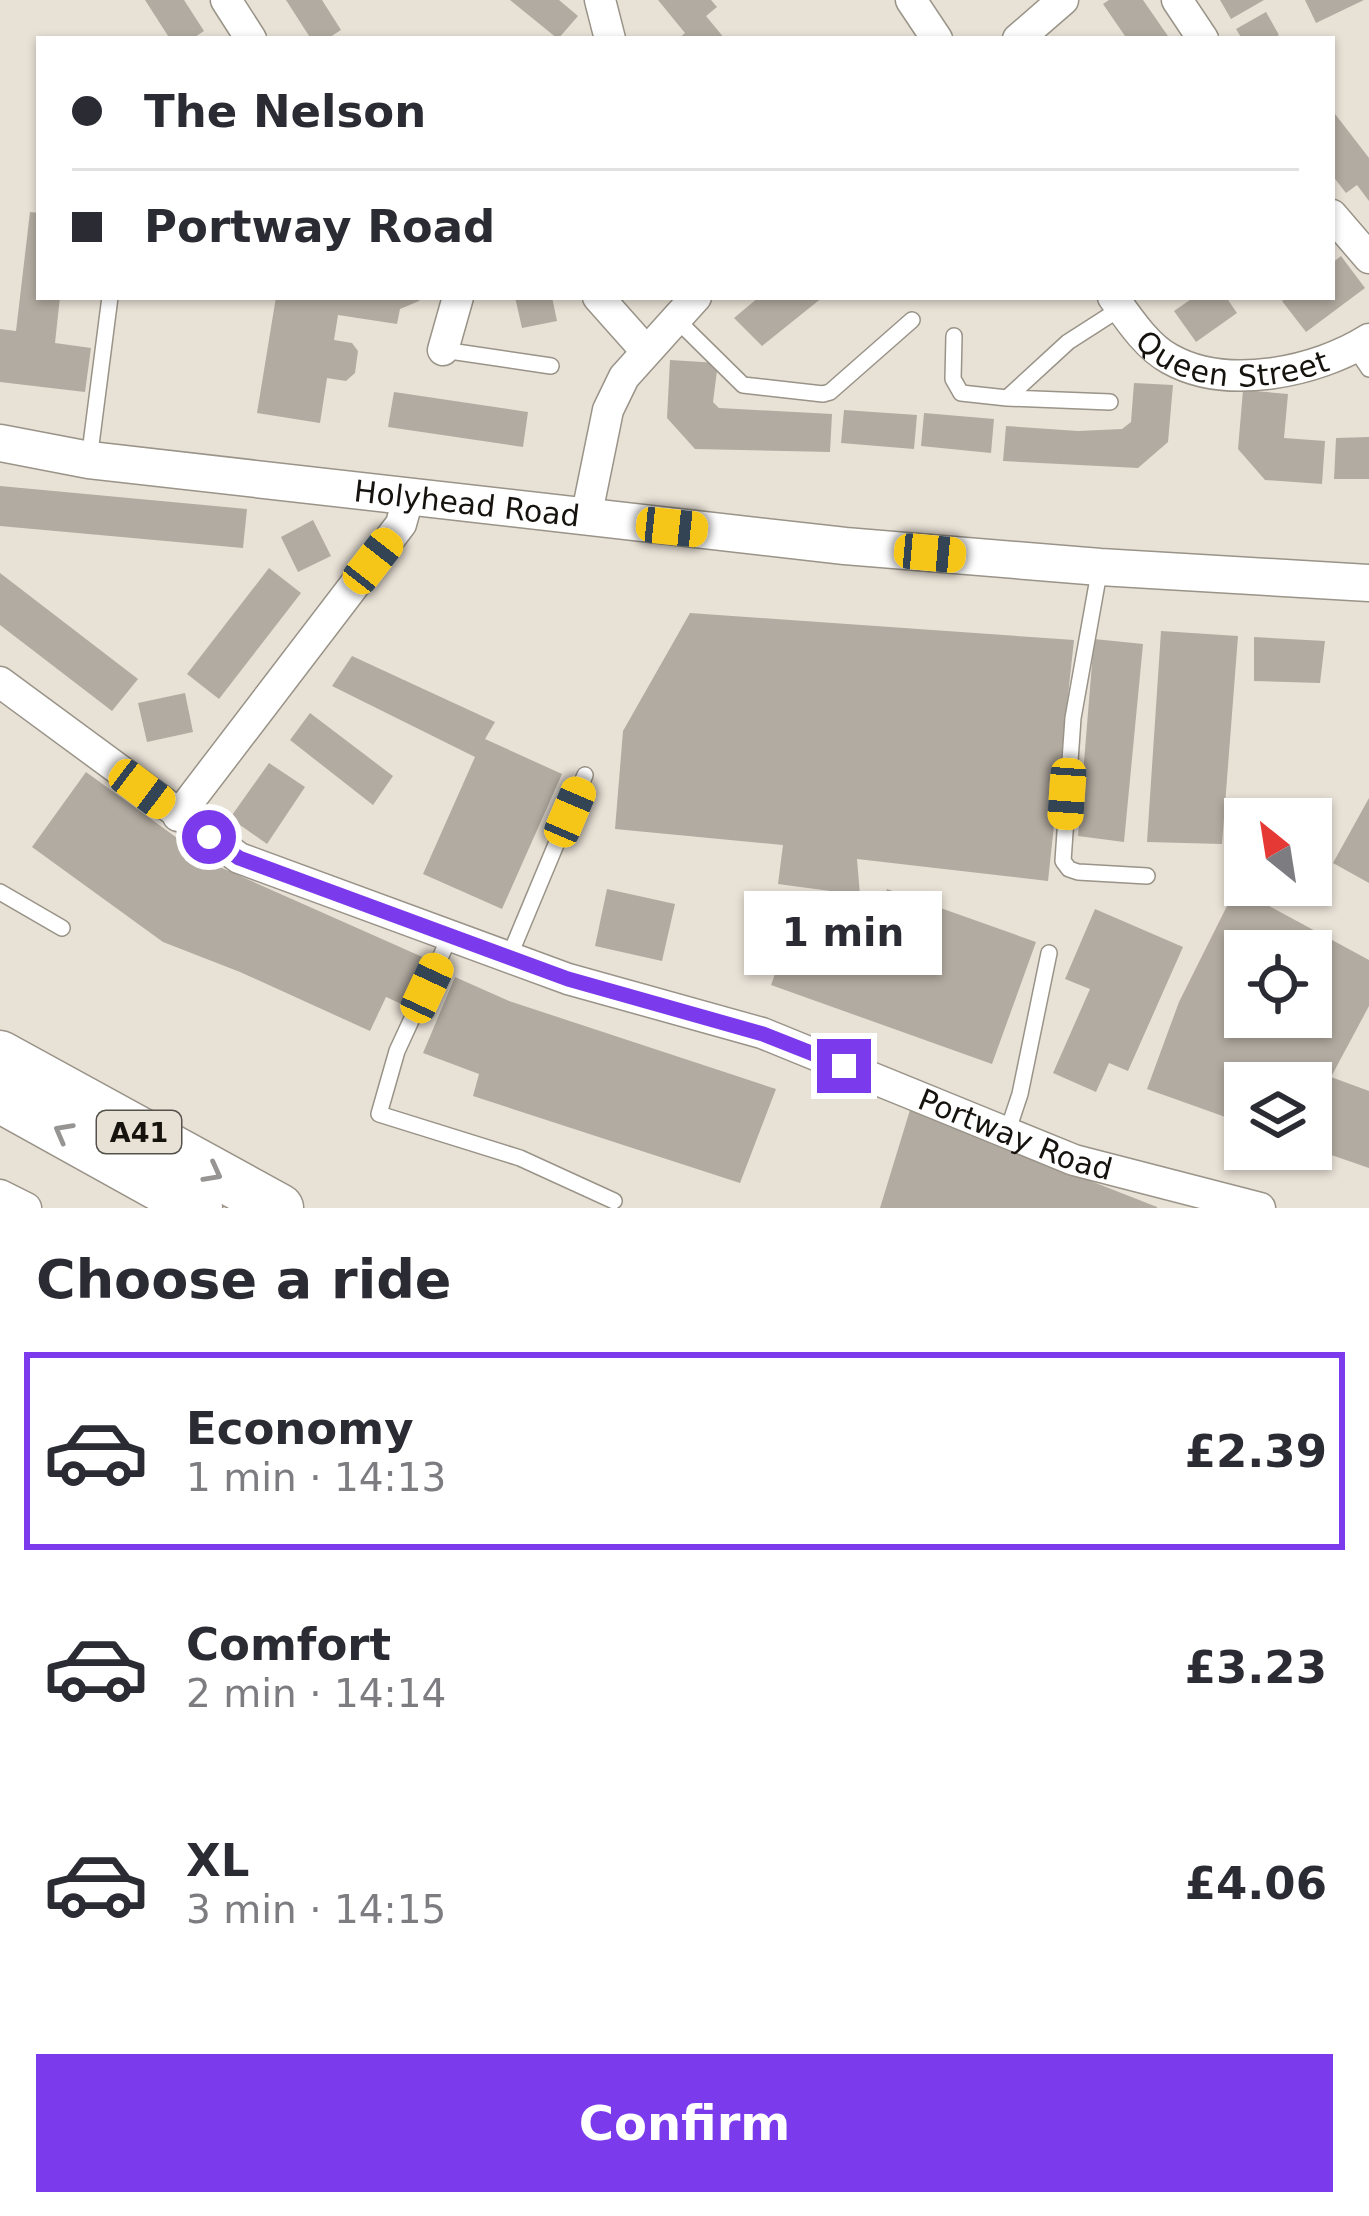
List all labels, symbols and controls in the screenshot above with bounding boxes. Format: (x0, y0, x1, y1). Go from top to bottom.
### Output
text: The Nelson (144, 85, 426, 138)
text: Portway Road (144, 200, 495, 253)
street label: Queen Street (1129, 323, 1333, 393)
street label: Holyhead Road (352, 473, 582, 533)
car (634, 505, 710, 549)
car (337, 522, 409, 600)
car (893, 532, 967, 574)
car (102, 753, 182, 825)
car (1047, 757, 1087, 831)
car (539, 772, 601, 852)
north arrow (1224, 798, 1332, 906)
map controls (1224, 798, 1332, 1170)
route start (182, 810, 236, 864)
callout: 1 min (745, 892, 943, 976)
text: 1 min (782, 910, 904, 955)
button: locate (1224, 930, 1332, 1038)
car (395, 948, 459, 1028)
route end (817, 1039, 871, 1093)
button: layers (1224, 1062, 1332, 1170)
street label: Portway Road (914, 1081, 1116, 1187)
road number: A41 (97, 1111, 181, 1153)
one-way arrow (54, 1123, 75, 1146)
one-way arrow (200, 1158, 222, 1181)
text: Choose a ride (36, 1248, 452, 1311)
icon: car (42, 1397, 150, 1505)
text: Economy (186, 1402, 414, 1455)
text: £2.39 (1185, 1425, 1327, 1478)
text: 1 min · 14:13 (186, 1455, 446, 1500)
icon: car (42, 1613, 150, 1721)
text: Comfort (186, 1618, 391, 1671)
text: £3.23 (1185, 1641, 1327, 1694)
text: 2 min · 14:14 (186, 1671, 446, 1716)
icon: car (42, 1829, 150, 1937)
text: XL (186, 1834, 249, 1887)
text: £4.06 (1185, 1857, 1327, 1910)
text: 3 min · 14:15 (186, 1887, 446, 1932)
button: Confirm (36, 2054, 1333, 2192)

